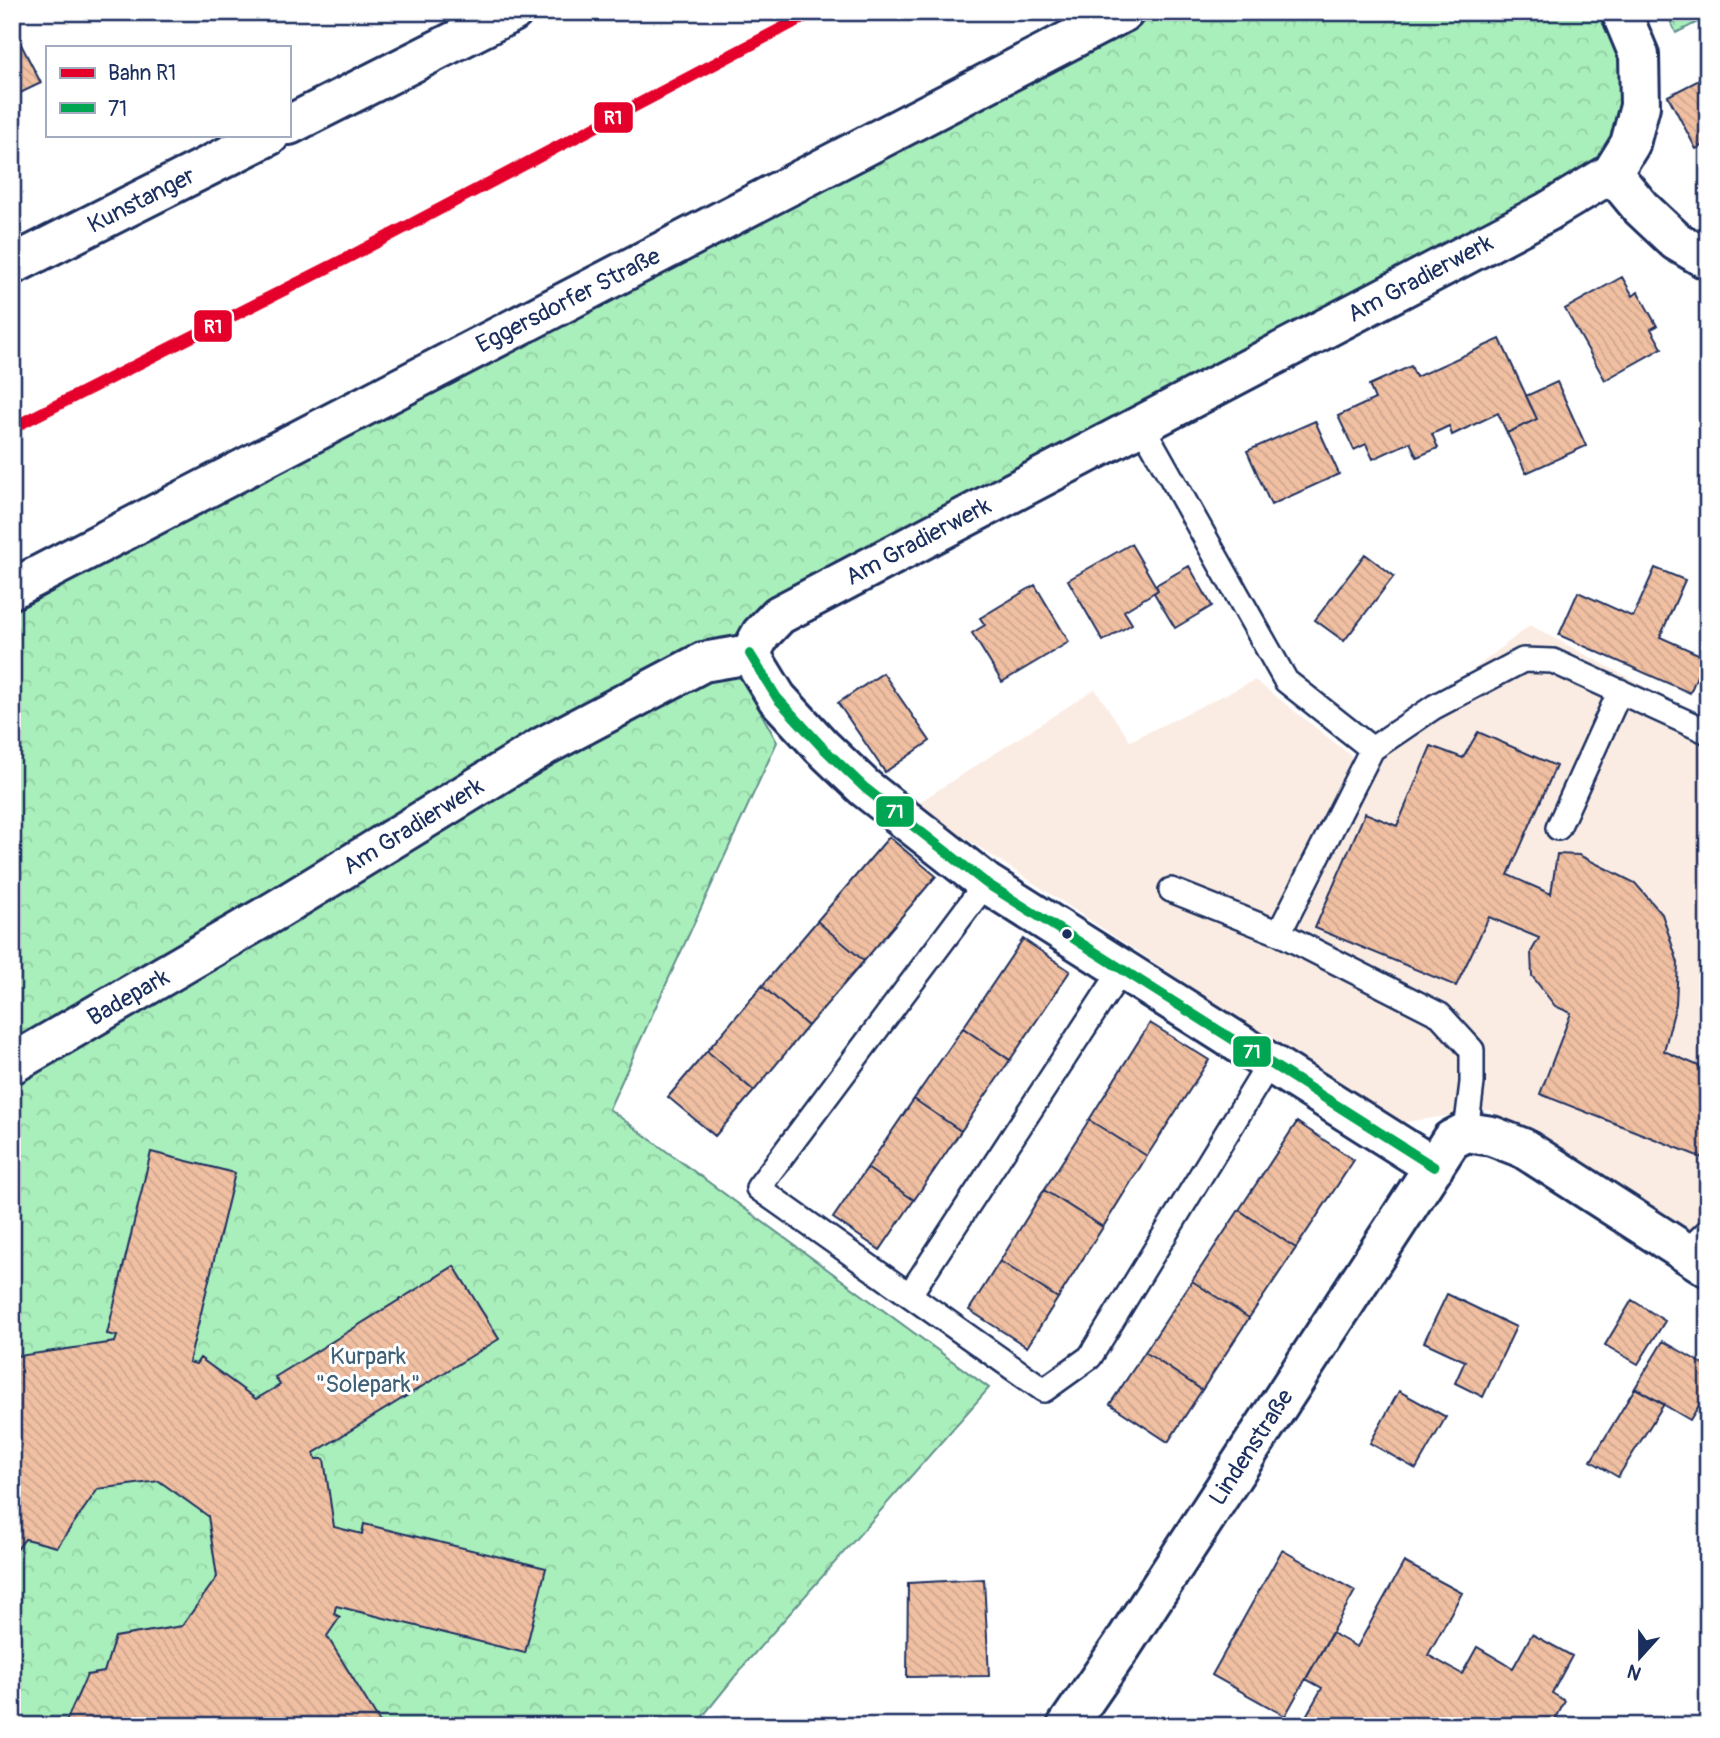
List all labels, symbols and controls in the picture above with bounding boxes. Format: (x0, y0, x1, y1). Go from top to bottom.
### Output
legend (46, 46, 290, 136)
text: Bahn R1 (108, 60, 176, 87)
text: 71 (108, 96, 127, 123)
line badge: R1 (593, 101, 634, 134)
text: R1 (604, 106, 622, 130)
street label: Kunstanger (83, 161, 200, 240)
street label: Am Gradierwerk (1343, 228, 1498, 329)
street label: Eggersdorfer Straße (471, 241, 665, 359)
line badge: R1 (193, 309, 233, 343)
text: R1 (204, 315, 222, 339)
street label: Am Gradierwerk (841, 491, 996, 592)
street label: Am Gradierwerk (338, 772, 489, 881)
line badge: 71 (875, 795, 915, 828)
text: 71 (886, 800, 904, 824)
unlabelled marker (1060, 927, 1074, 941)
street label: Badepark (82, 962, 174, 1032)
line badge: 71 (1232, 1035, 1272, 1068)
text: 71 (1243, 1040, 1261, 1064)
park label: Kurpark "Solepark" (316, 1342, 420, 1399)
street label: Lindenstraße (1203, 1384, 1300, 1511)
north arrow (1604, 1622, 1674, 1692)
text: N (1624, 1658, 1645, 1685)

